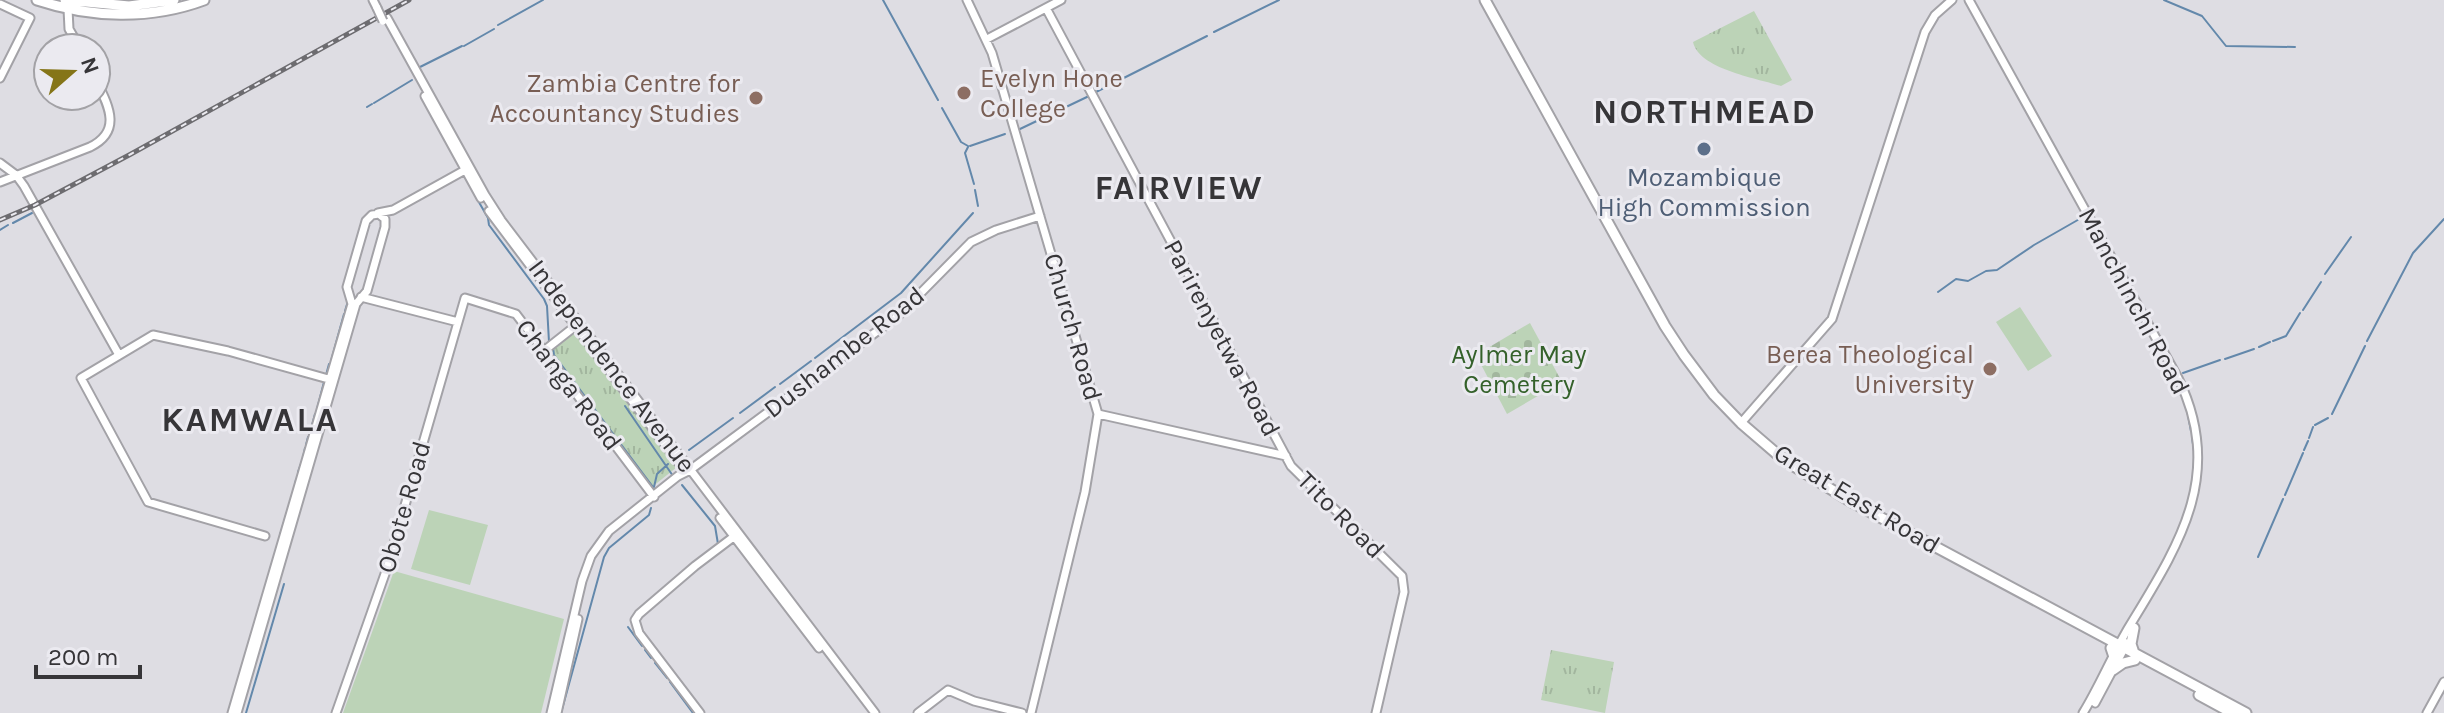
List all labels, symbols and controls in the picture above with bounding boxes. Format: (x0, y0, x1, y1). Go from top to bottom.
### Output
north arrow (32, 32, 112, 112)
text: N (75, 54, 105, 77)
place label: Evelyn Hone College (980, 63, 1123, 124)
place label: Zambia Centre for Accountancy Studies (490, 68, 741, 129)
marker: Evelyn Hone College (955, 84, 973, 102)
marker: Zambia Centre for Accountancy Studies (747, 89, 765, 107)
district label: NORTHMEAD (1593, 92, 1817, 132)
marker: Mozambique High Commission (1695, 140, 1713, 158)
place label: Mozambique High Commission (1597, 162, 1811, 223)
district label: FAIRVIEW (1095, 168, 1263, 208)
street label: Manchinchi Road (2072, 202, 2196, 400)
street label: Parirenyetwa Road (1157, 234, 1287, 442)
street label: Church Road (1037, 250, 1109, 404)
street label: Independence Avenue (522, 253, 702, 479)
street label: Dushambe Road (757, 280, 931, 424)
street label: Changa Road (509, 313, 629, 457)
park label: Aylmer May Cemetery (1451, 339, 1587, 400)
place label: Berea Theological University (1766, 339, 1974, 400)
marker: Berea Theological University (1981, 360, 1999, 378)
district label: KAMWALA (161, 400, 339, 440)
street label: Great East Road (1768, 437, 1946, 561)
street label: Obote Road (370, 438, 438, 576)
street label: Tito Road (1291, 465, 1391, 565)
scale bar (36, 629, 140, 679)
text: 200 m (48, 643, 119, 671)

